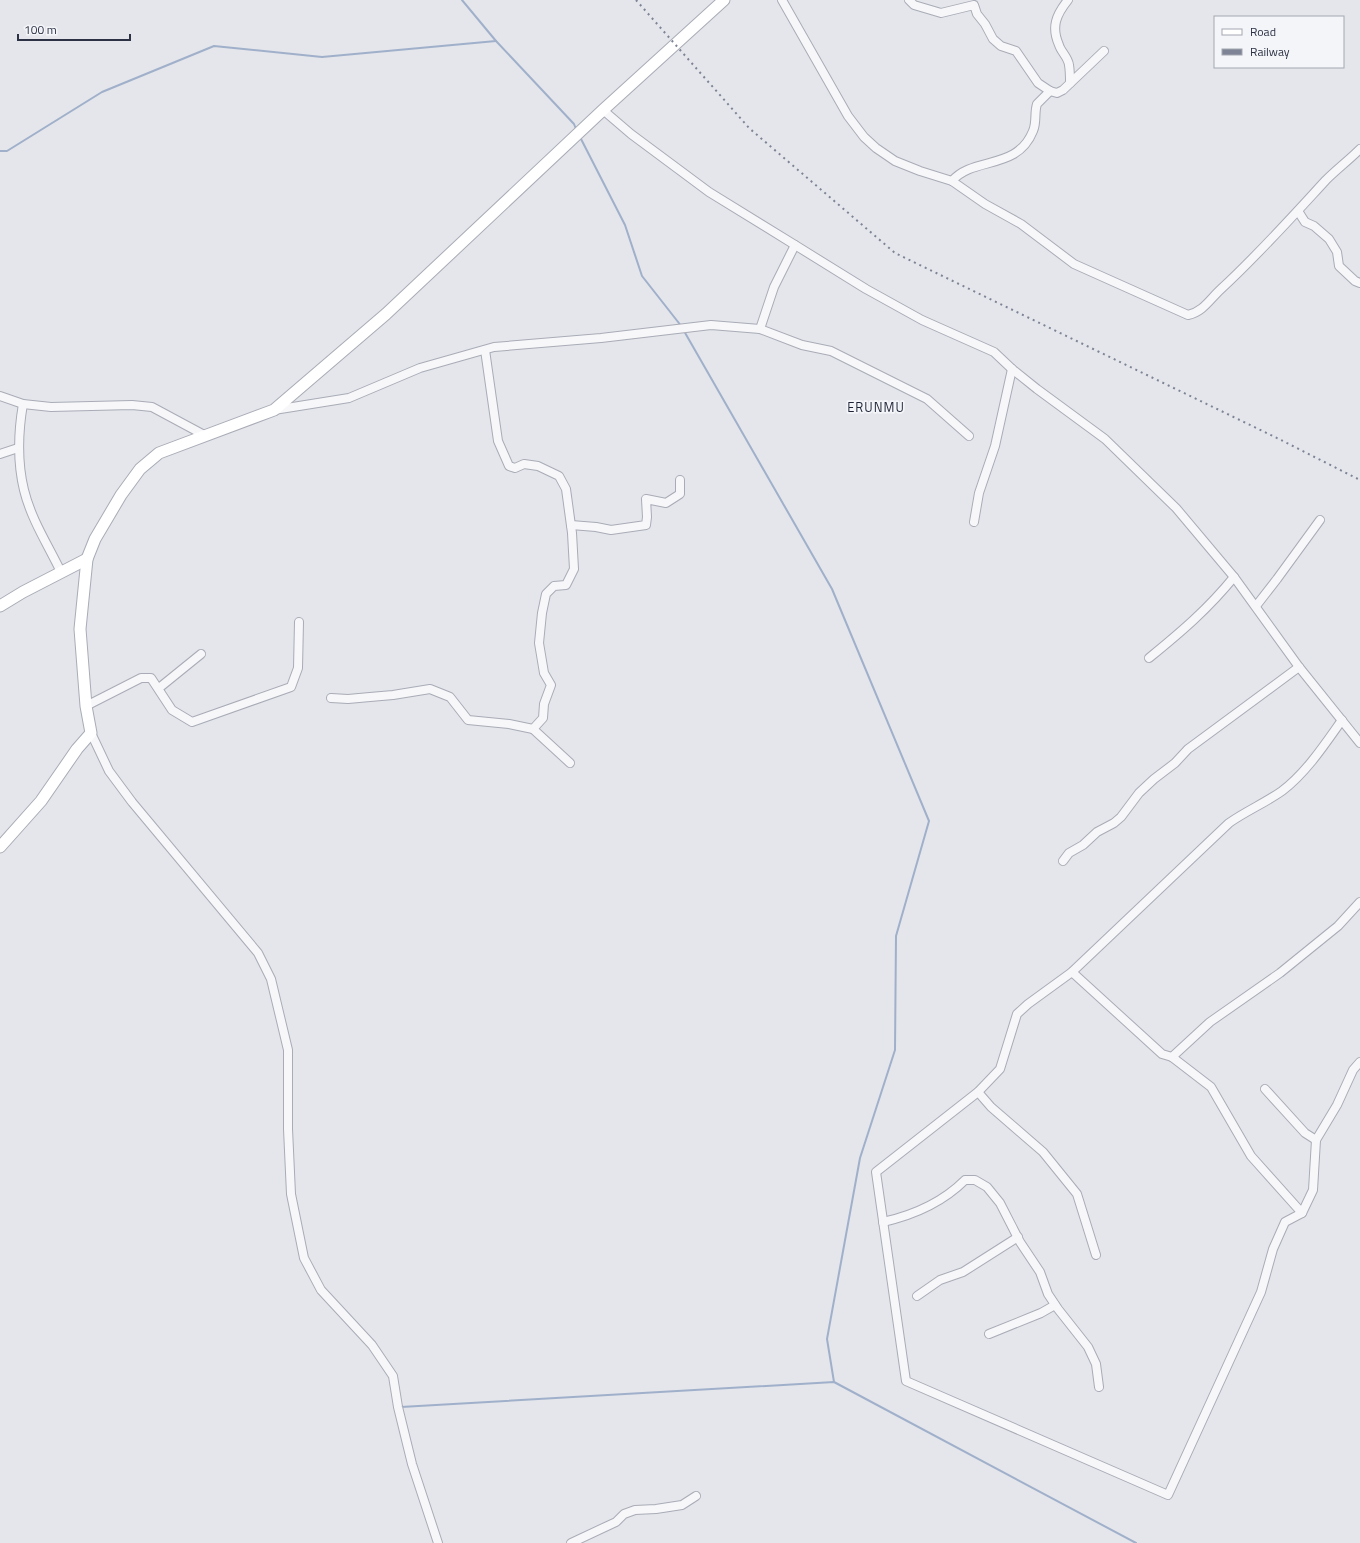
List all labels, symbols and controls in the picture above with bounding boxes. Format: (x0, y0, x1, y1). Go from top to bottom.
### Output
scale bar (18, 16, 130, 42)
legend (1214, 16, 1344, 68)
text: 100 m (24, 20, 57, 39)
text: Road (1250, 22, 1276, 41)
text: Railway (1250, 42, 1290, 61)
district label: ERUNMU (847, 397, 905, 417)

